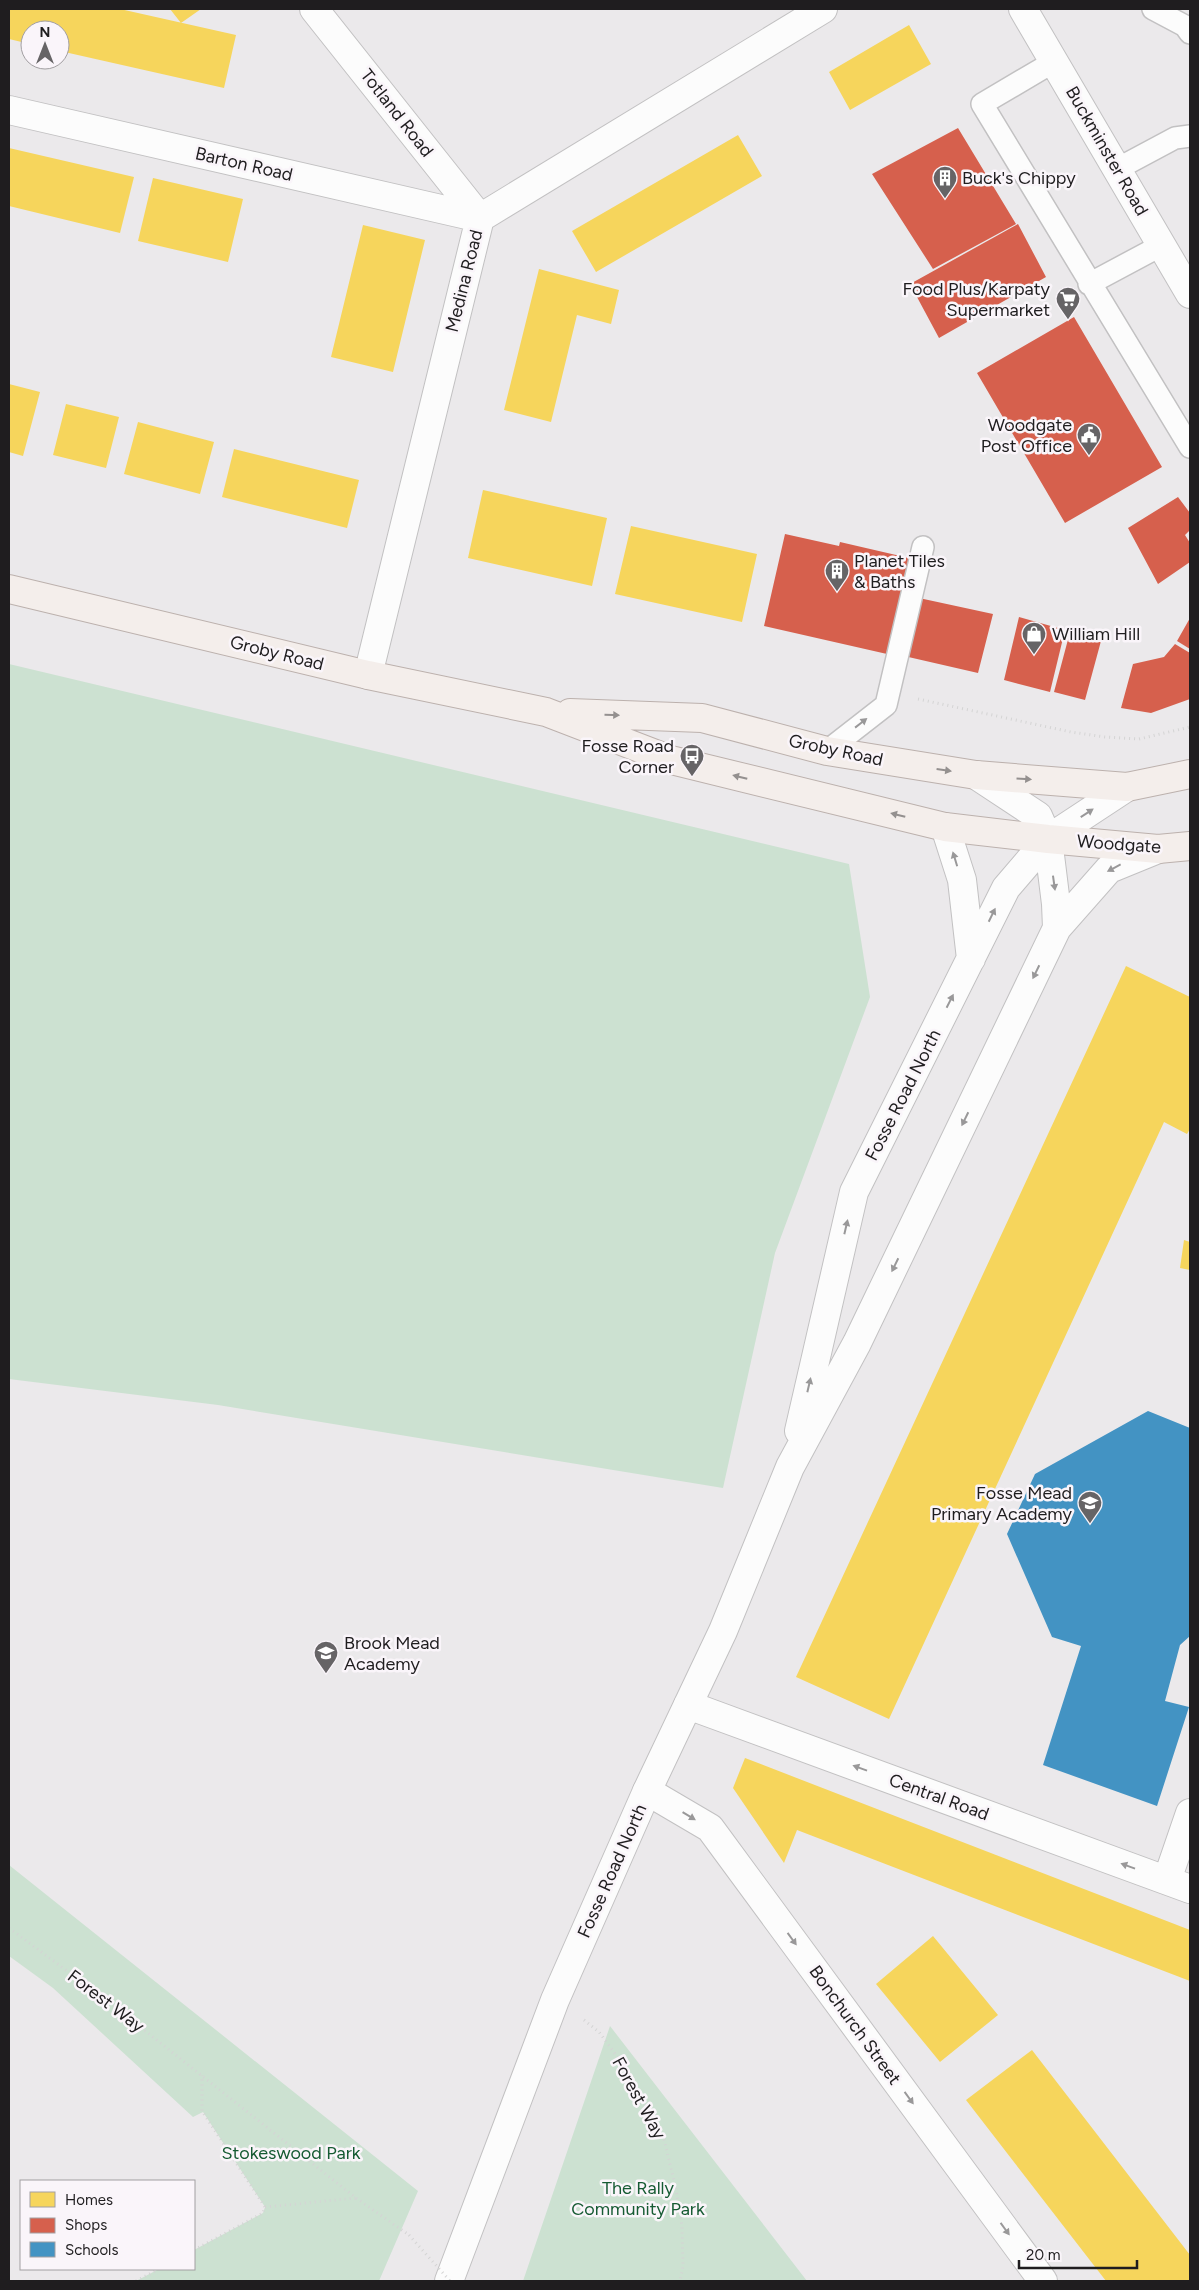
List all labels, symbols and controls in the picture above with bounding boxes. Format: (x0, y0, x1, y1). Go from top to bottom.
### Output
north arrow (20, 20, 70, 70)
text: N (40, 24, 50, 41)
street label: Totland Road (356, 65, 438, 161)
street label: Buckminster Road (1061, 82, 1153, 220)
street label: Barton Road (193, 142, 295, 186)
building icon: Buck's Chippy (932, 165, 958, 199)
place label: Buck's Chippy (962, 167, 1076, 189)
street label: Medina Road (441, 227, 487, 335)
place label: Food Plus/Karpaty Supermarket (902, 278, 1051, 321)
supermarket icon: Food Plus/Karpaty Supermarket (1055, 286, 1081, 320)
place label: Woodgate Post Office (981, 414, 1072, 457)
public building icon: Woodgate Post Office (1076, 422, 1102, 456)
place label: Planet Tiles & Baths (854, 550, 945, 593)
building icon: Planet Tiles & Baths (824, 558, 850, 592)
shop icon: William Hill (1021, 621, 1047, 655)
place label: William Hill (1052, 623, 1140, 645)
street label: Groby Road (228, 631, 326, 675)
one-way arrow (604, 711, 620, 719)
one-way arrow (854, 718, 868, 728)
street label: Groby Road (787, 729, 885, 771)
place label: Fosse Road Corner (581, 735, 674, 778)
bus stop icon: Fosse Road Corner (679, 743, 705, 777)
one-way arrow (937, 767, 953, 775)
one-way arrow (733, 773, 748, 781)
one-way arrow (1016, 775, 1032, 783)
one-way arrow (1081, 808, 1094, 818)
one-way arrow (890, 811, 905, 819)
street label: Woodgate (1076, 830, 1162, 858)
one-way arrow (951, 851, 959, 866)
one-way arrow (1106, 864, 1121, 872)
one-way arrow (1050, 876, 1058, 892)
one-way arrow (988, 908, 996, 922)
one-way arrow (1031, 965, 1039, 979)
one-way arrow (946, 993, 954, 1008)
street label: Fosse Road North (860, 1026, 946, 1164)
one-way arrow (961, 1111, 969, 1126)
one-way arrow (842, 1220, 850, 1235)
one-way arrow (891, 1258, 899, 1272)
one-way arrow (805, 1378, 813, 1393)
place label: Fosse Mead Primary Academy (931, 1482, 1073, 1525)
school or university icon: Fosse Mead Primary Academy (1077, 1490, 1103, 1524)
place label: Brook Mead Academy (344, 1632, 440, 1675)
school or university icon: Brook Mead Academy (313, 1640, 339, 1674)
one-way arrow (852, 1764, 867, 1772)
street label: Central Road (886, 1769, 992, 1825)
street label: Fosse Road North (573, 1801, 651, 1941)
one-way arrow (682, 1811, 695, 1820)
one-way arrow (1120, 1862, 1135, 1870)
one-way arrow (786, 1932, 797, 1945)
street label: Bonchurch Street (804, 1961, 906, 2089)
street label: Forest Way (63, 1965, 149, 2037)
street label: Forest Way (607, 2053, 671, 2143)
one-way arrow (903, 2091, 914, 2104)
park label: Stokeswood Park (221, 2142, 361, 2164)
park label: The Rally Community Park (571, 2177, 705, 2220)
legend (20, 2180, 195, 2270)
text: Homes (65, 2191, 113, 2209)
text: Shops (65, 2216, 107, 2234)
one-way arrow (1000, 2222, 1010, 2236)
scale bar (1019, 2238, 1136, 2270)
text: Schools (65, 2241, 118, 2259)
text: 20 m (1026, 2246, 1060, 2264)

